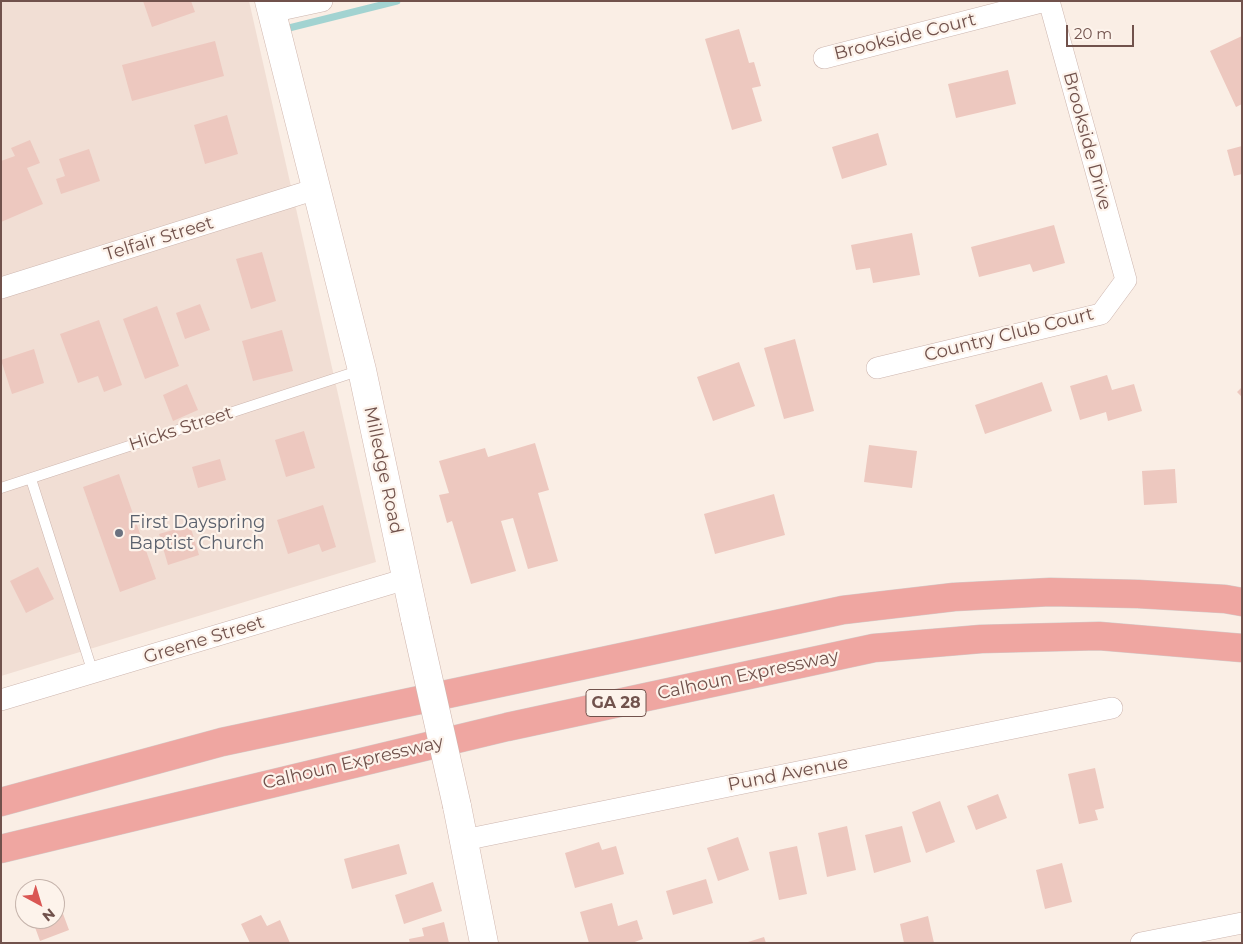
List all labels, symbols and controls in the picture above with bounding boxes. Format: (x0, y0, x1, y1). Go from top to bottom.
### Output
street label: Brookside Court (832, 9, 978, 65)
scale bar (1068, 15, 1136, 47)
text: 20 m (1074, 24, 1112, 43)
street label: Brookside Drive (1058, 70, 1116, 212)
street label: Telfair Street (102, 212, 216, 266)
street label: Country Club Court (922, 303, 1096, 367)
street label: Hicks Street (126, 402, 236, 456)
street label: Milledge Road (359, 404, 407, 536)
place label: First Dayspring Baptist Church (129, 512, 265, 554)
marker: First Dayspring Baptist Church (113, 527, 125, 539)
street label: Greene Street (141, 611, 267, 669)
street label: Calhoun Expressway (655, 645, 841, 705)
road number: GA 28 (586, 690, 646, 716)
street label: Calhoun Expressway (261, 732, 445, 794)
street label: Pund Avenue (726, 752, 850, 796)
north arrow (15, 879, 65, 929)
text: N (39, 904, 59, 925)

